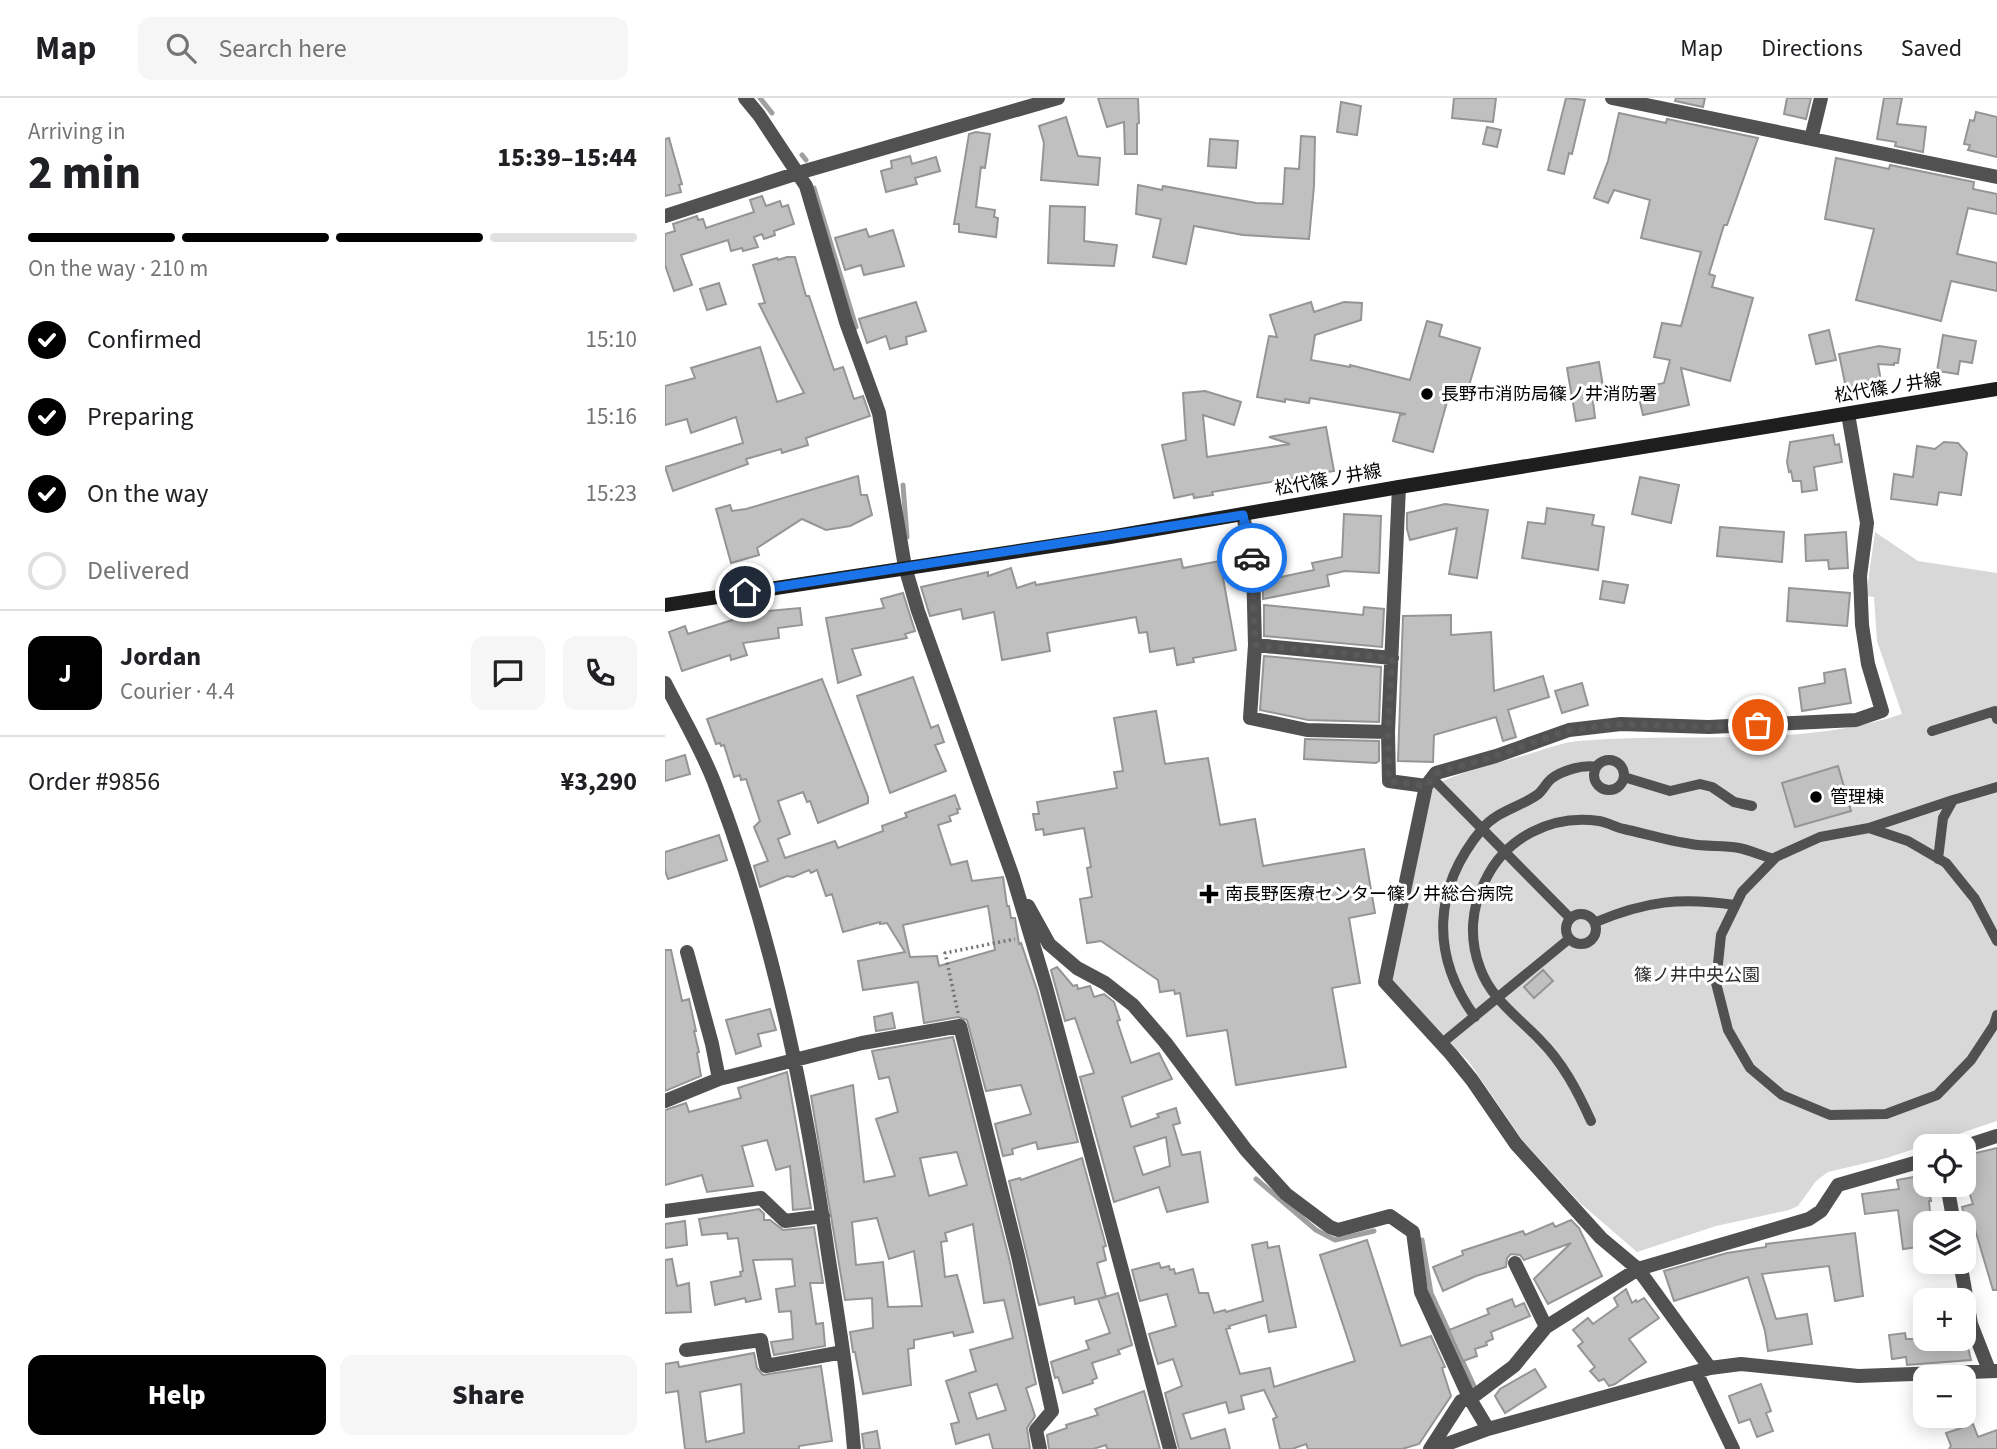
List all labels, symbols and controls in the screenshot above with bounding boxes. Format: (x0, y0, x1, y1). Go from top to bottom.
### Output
search box (138, 17, 628, 80)
text: Map (35, 25, 96, 72)
icon: search (162, 29, 200, 67)
text: Search here (218, 30, 347, 67)
text: Map (1680, 31, 1723, 66)
text: Directions (1761, 31, 1863, 66)
text: Saved (1901, 31, 1962, 66)
text: Arriving in (28, 115, 126, 148)
text: 15:39–15:44 (497, 139, 637, 176)
text: 2 min (28, 141, 141, 206)
text: On the way · 210 m (28, 252, 208, 285)
icon: check (28, 321, 66, 359)
text: Confirmed (87, 321, 202, 358)
text: 15:10 (586, 323, 637, 356)
street label: 松代篠ノ井線 (1833, 367, 1943, 409)
place label: 長野市消防局篠ノ井消防署 (1441, 382, 1657, 407)
marker: 長野市消防局篠ノ井消防署 (1419, 386, 1435, 402)
icon: check (28, 398, 66, 436)
text: Preparing (87, 398, 193, 435)
text: 15:16 (586, 400, 637, 433)
street label: 松代篠ノ井線 (1273, 458, 1383, 502)
icon: check (28, 475, 66, 513)
text: On the way (87, 475, 208, 512)
text: 15:23 (586, 477, 637, 510)
courier (1217, 523, 1287, 593)
icon: car (1233, 539, 1271, 577)
text: Delivered (87, 552, 190, 589)
pin (715, 562, 775, 622)
icon: home (726, 573, 764, 611)
button: chat (471, 636, 545, 710)
button: phone (563, 636, 637, 710)
text: Jordan (120, 638, 201, 675)
text: J (58, 655, 72, 692)
text: Courier · 4.4 (120, 675, 235, 708)
pin (1728, 695, 1788, 755)
icon: bag (1739, 706, 1777, 744)
text: Order #9856 (28, 763, 160, 800)
text: ¥3,290 (561, 763, 637, 800)
place label: 管理棟 (1830, 785, 1884, 810)
marker: 管理棟 (1808, 789, 1824, 805)
place label: 南長野医療センター篠ノ井総合病院 (1225, 882, 1513, 907)
marker: 南長野医療センター篠ノ井総合病院 (1199, 884, 1219, 904)
park label: 篠ノ井中央公園 (1634, 963, 1760, 988)
map controls (1913, 1134, 1976, 1428)
button: locate (1913, 1134, 1976, 1197)
button: layers (1913, 1211, 1976, 1274)
button: + (1913, 1288, 1976, 1351)
button: Help (28, 1355, 326, 1435)
button: Share (340, 1355, 637, 1435)
button: − (1913, 1365, 1976, 1428)

